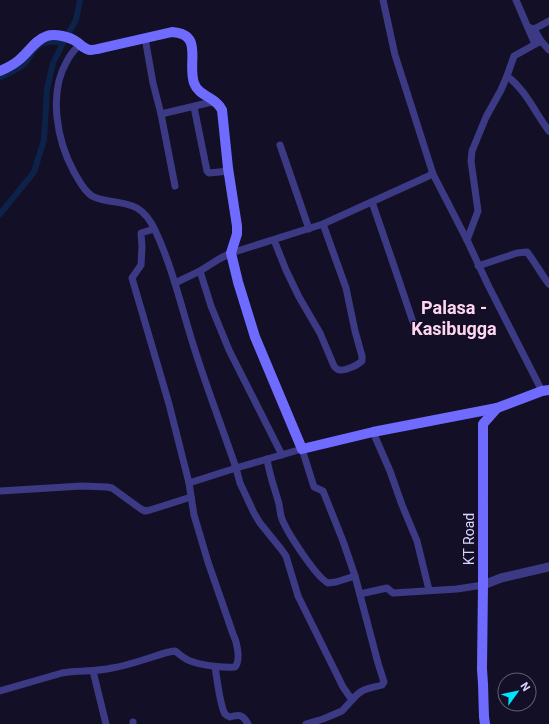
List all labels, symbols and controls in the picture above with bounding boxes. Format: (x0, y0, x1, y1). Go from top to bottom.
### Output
district label: Palasa - Kasibugga (411, 297, 497, 339)
street label: KT Road (461, 513, 477, 565)
north arrow (497, 672, 537, 712)
text: N (517, 680, 533, 694)

